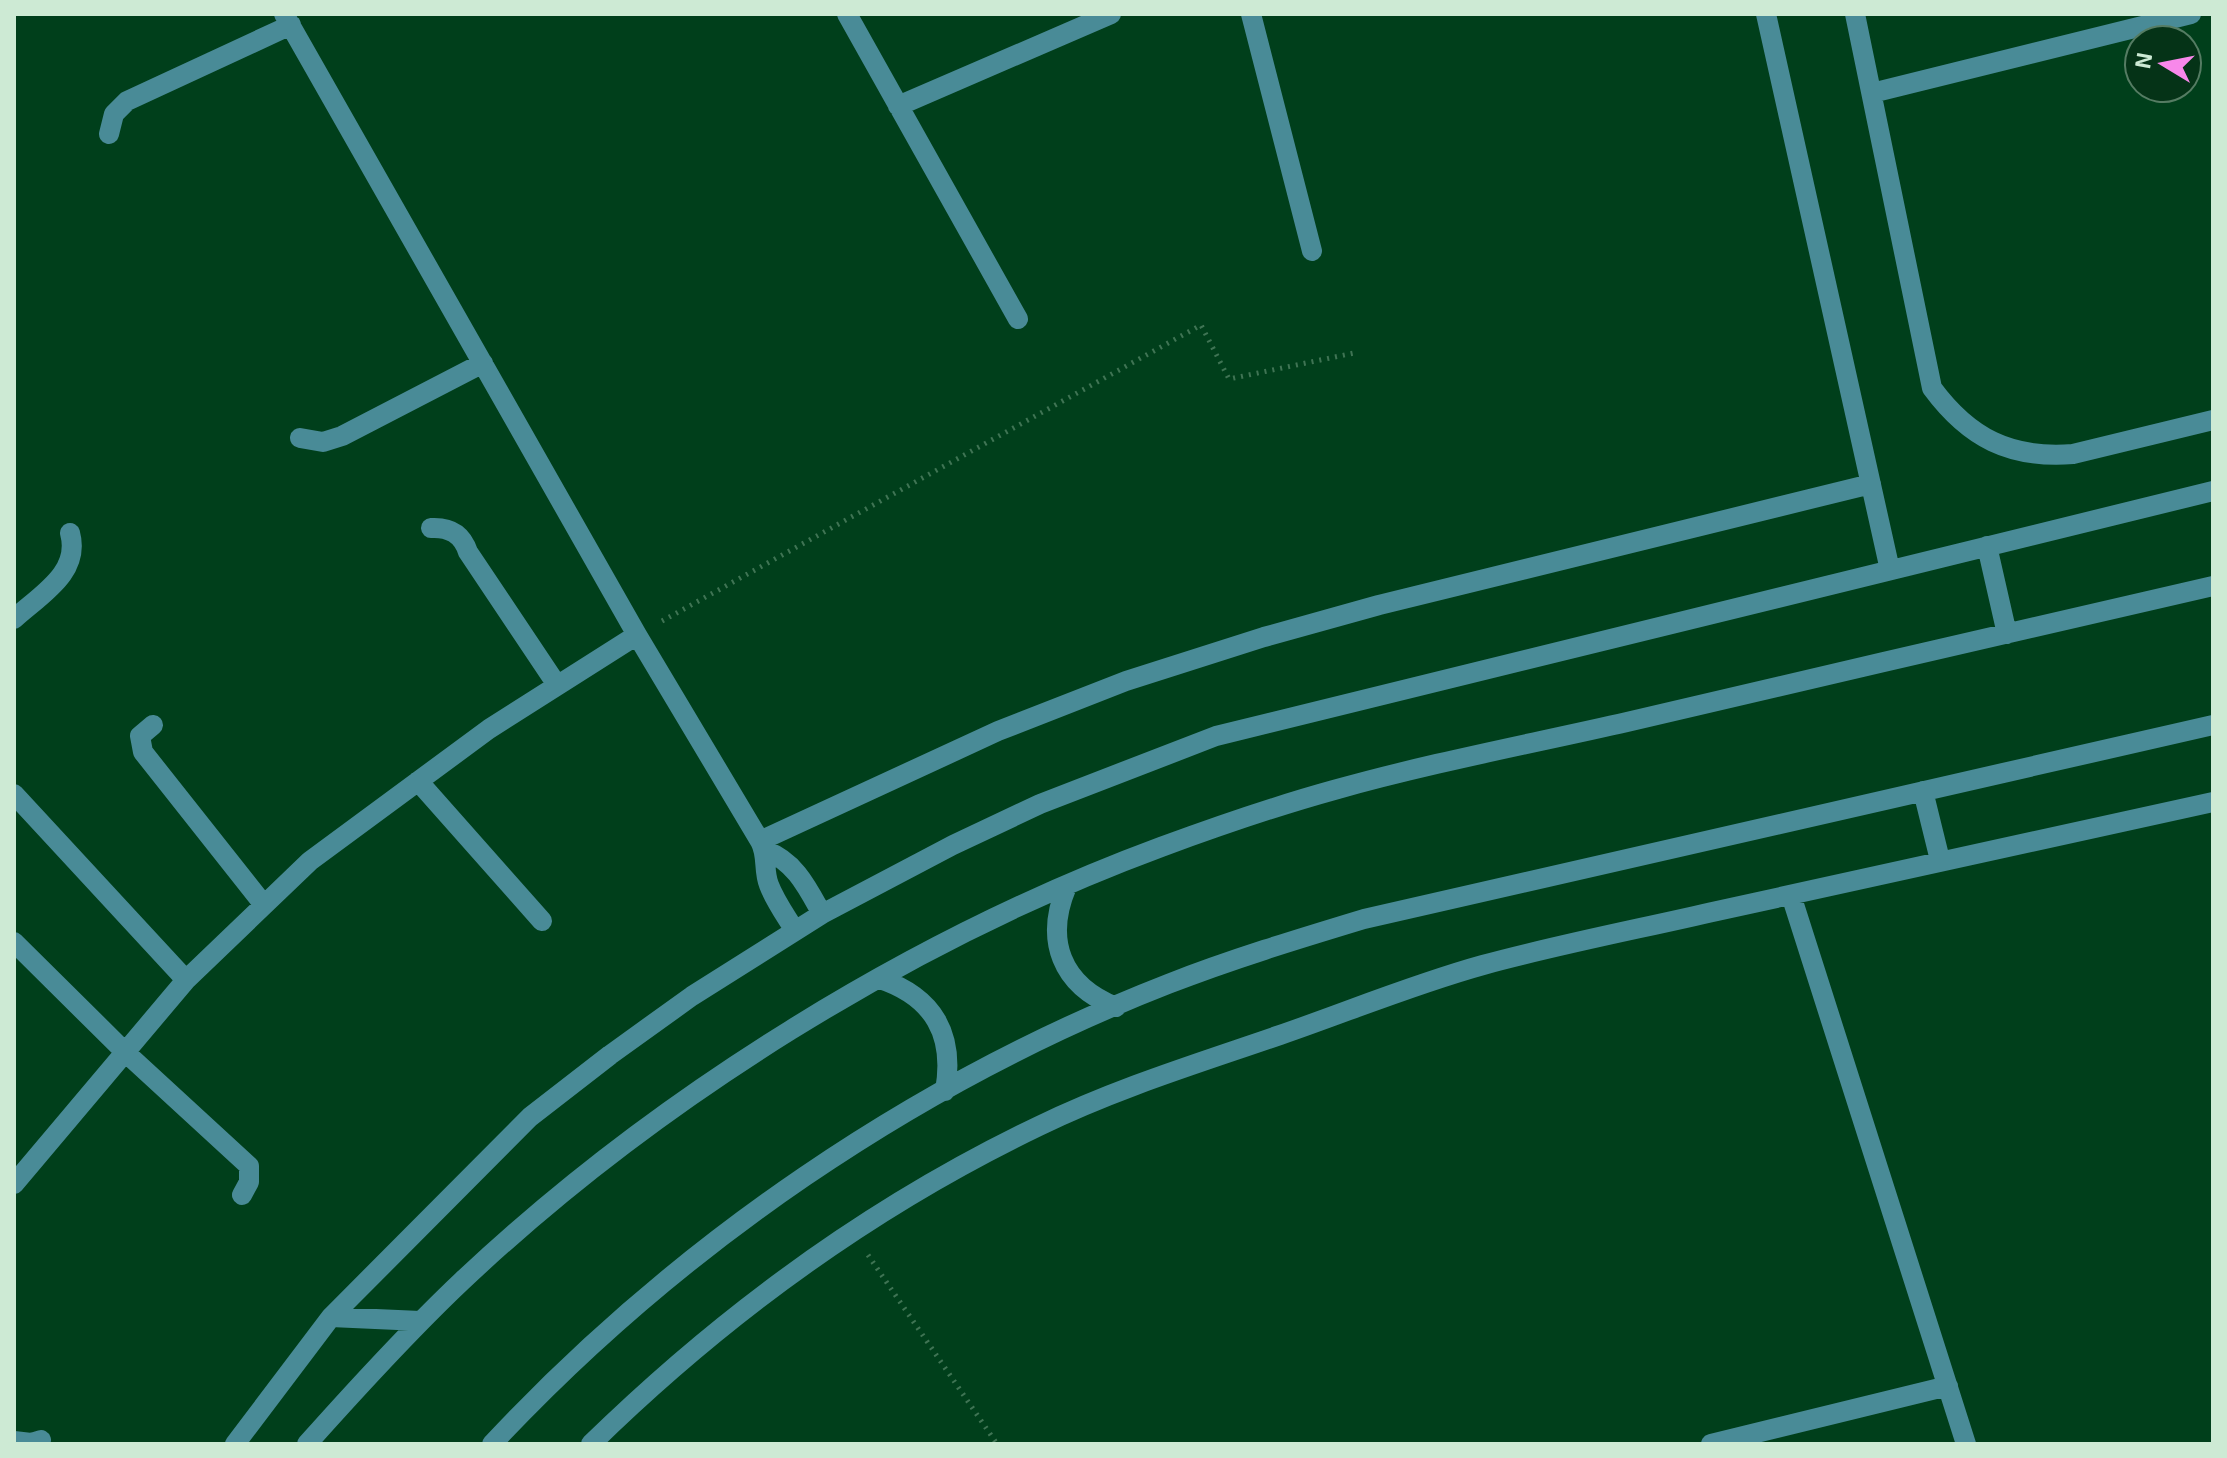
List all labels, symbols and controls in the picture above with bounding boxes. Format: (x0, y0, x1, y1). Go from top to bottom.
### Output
north arrow (2123, 24, 2203, 104)
text: N (2128, 50, 2157, 70)

